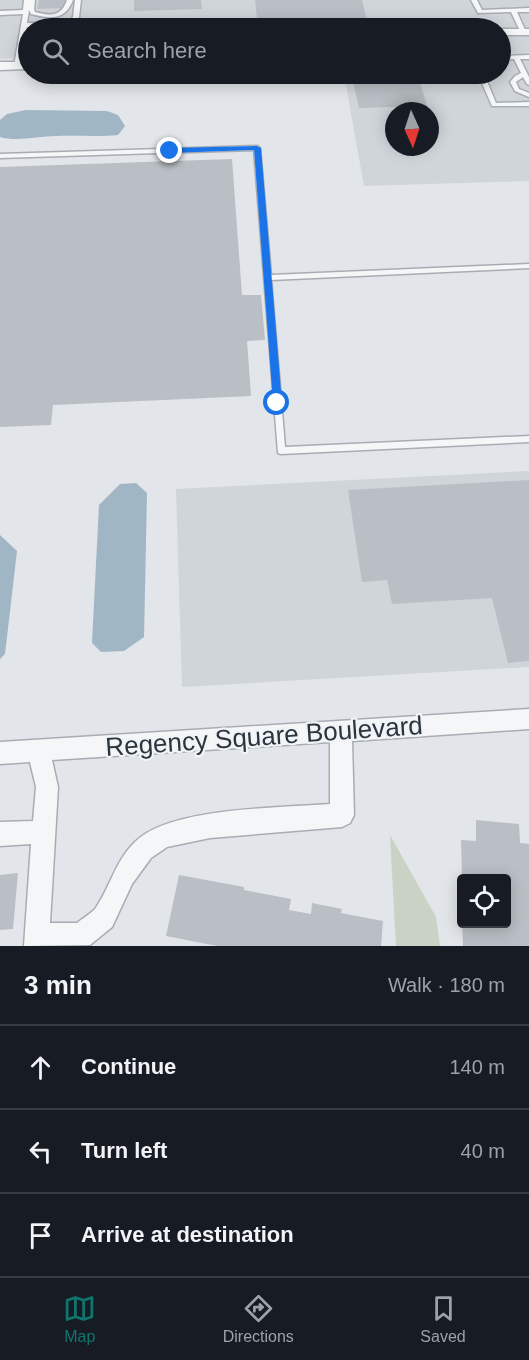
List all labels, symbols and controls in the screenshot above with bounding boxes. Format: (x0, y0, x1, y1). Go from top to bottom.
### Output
search box (18, 18, 511, 84)
icon: search (39, 35, 72, 68)
text: Search here (87, 38, 207, 63)
north arrow (385, 102, 439, 156)
route end (156, 137, 182, 163)
route start (263, 389, 289, 415)
street label: Regency Square Boulevard (104, 710, 424, 762)
map controls (457, 874, 511, 928)
button: locate (457, 874, 511, 928)
text: 3 min (24, 970, 92, 1000)
text: Walk · 180 m (388, 974, 505, 996)
icon: ahead (24, 1051, 57, 1084)
text: Continue (81, 1054, 176, 1079)
text: 140 m (449, 1056, 505, 1078)
icon: left (24, 1135, 57, 1168)
text: Turn left (81, 1138, 167, 1163)
text: 40 m (461, 1140, 505, 1162)
icon: arrive (24, 1219, 57, 1252)
text: Arrive at destination (81, 1222, 294, 1247)
tab: Map (63, 1292, 96, 1346)
tab: Directions (223, 1292, 294, 1346)
tab: Saved (420, 1292, 466, 1346)

